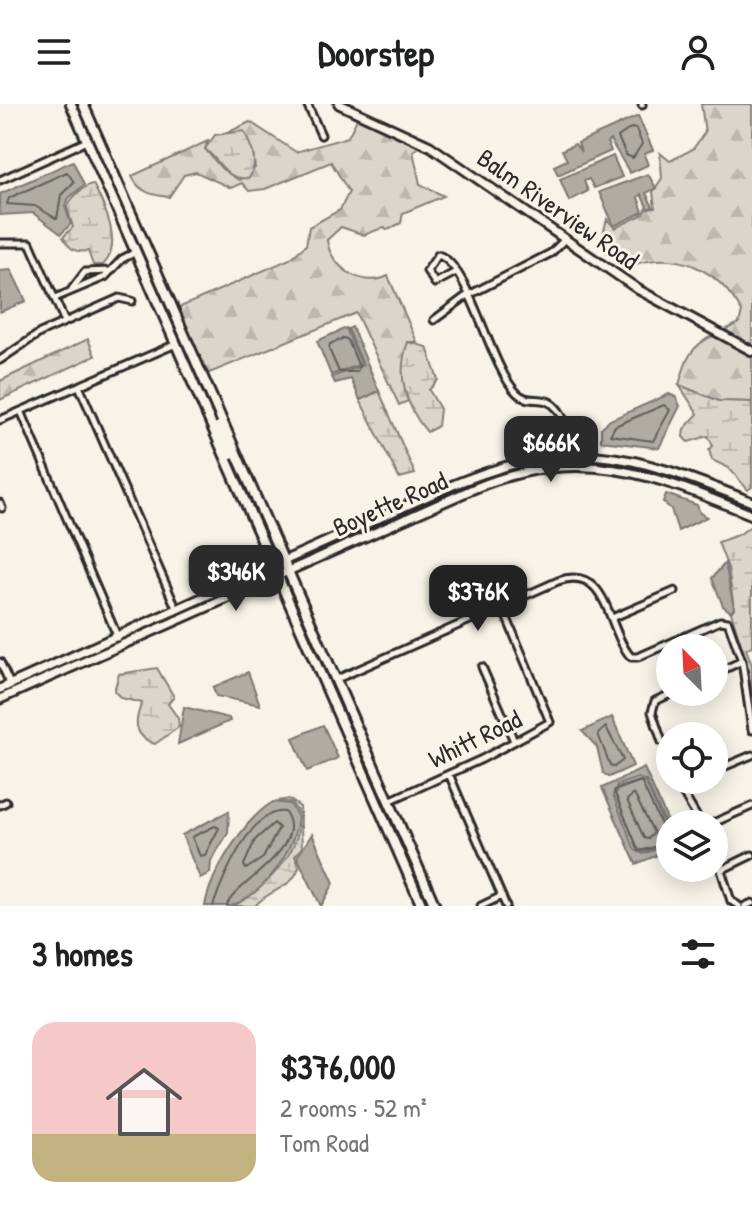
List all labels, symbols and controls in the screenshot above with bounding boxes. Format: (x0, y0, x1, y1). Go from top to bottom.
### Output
text: Doorstep (318, 28, 434, 77)
icon: menu (32, 30, 76, 74)
icon: person (676, 30, 720, 74)
street label: Balm Riverview Road (471, 140, 646, 277)
pin: $666K (495, 416, 607, 484)
text: $666K (522, 424, 580, 459)
street label: Boyette Road (327, 463, 453, 544)
pin: $346K (180, 545, 292, 613)
text: $346K (207, 553, 265, 588)
pin: $376K (422, 565, 534, 633)
text: $376K (447, 573, 509, 608)
north arrow (656, 634, 728, 706)
map controls (656, 634, 728, 882)
street label: Whitt Road (423, 701, 527, 776)
button: locate (656, 722, 728, 794)
button: layers (656, 810, 728, 882)
text: 3 homes (32, 931, 133, 977)
icon: filters (676, 932, 720, 976)
text: $376,000 (280, 1044, 395, 1090)
icon: home (96, 1054, 192, 1150)
text: 2 rooms · 52 m² (280, 1090, 427, 1125)
text: Tom Road (280, 1125, 369, 1160)

